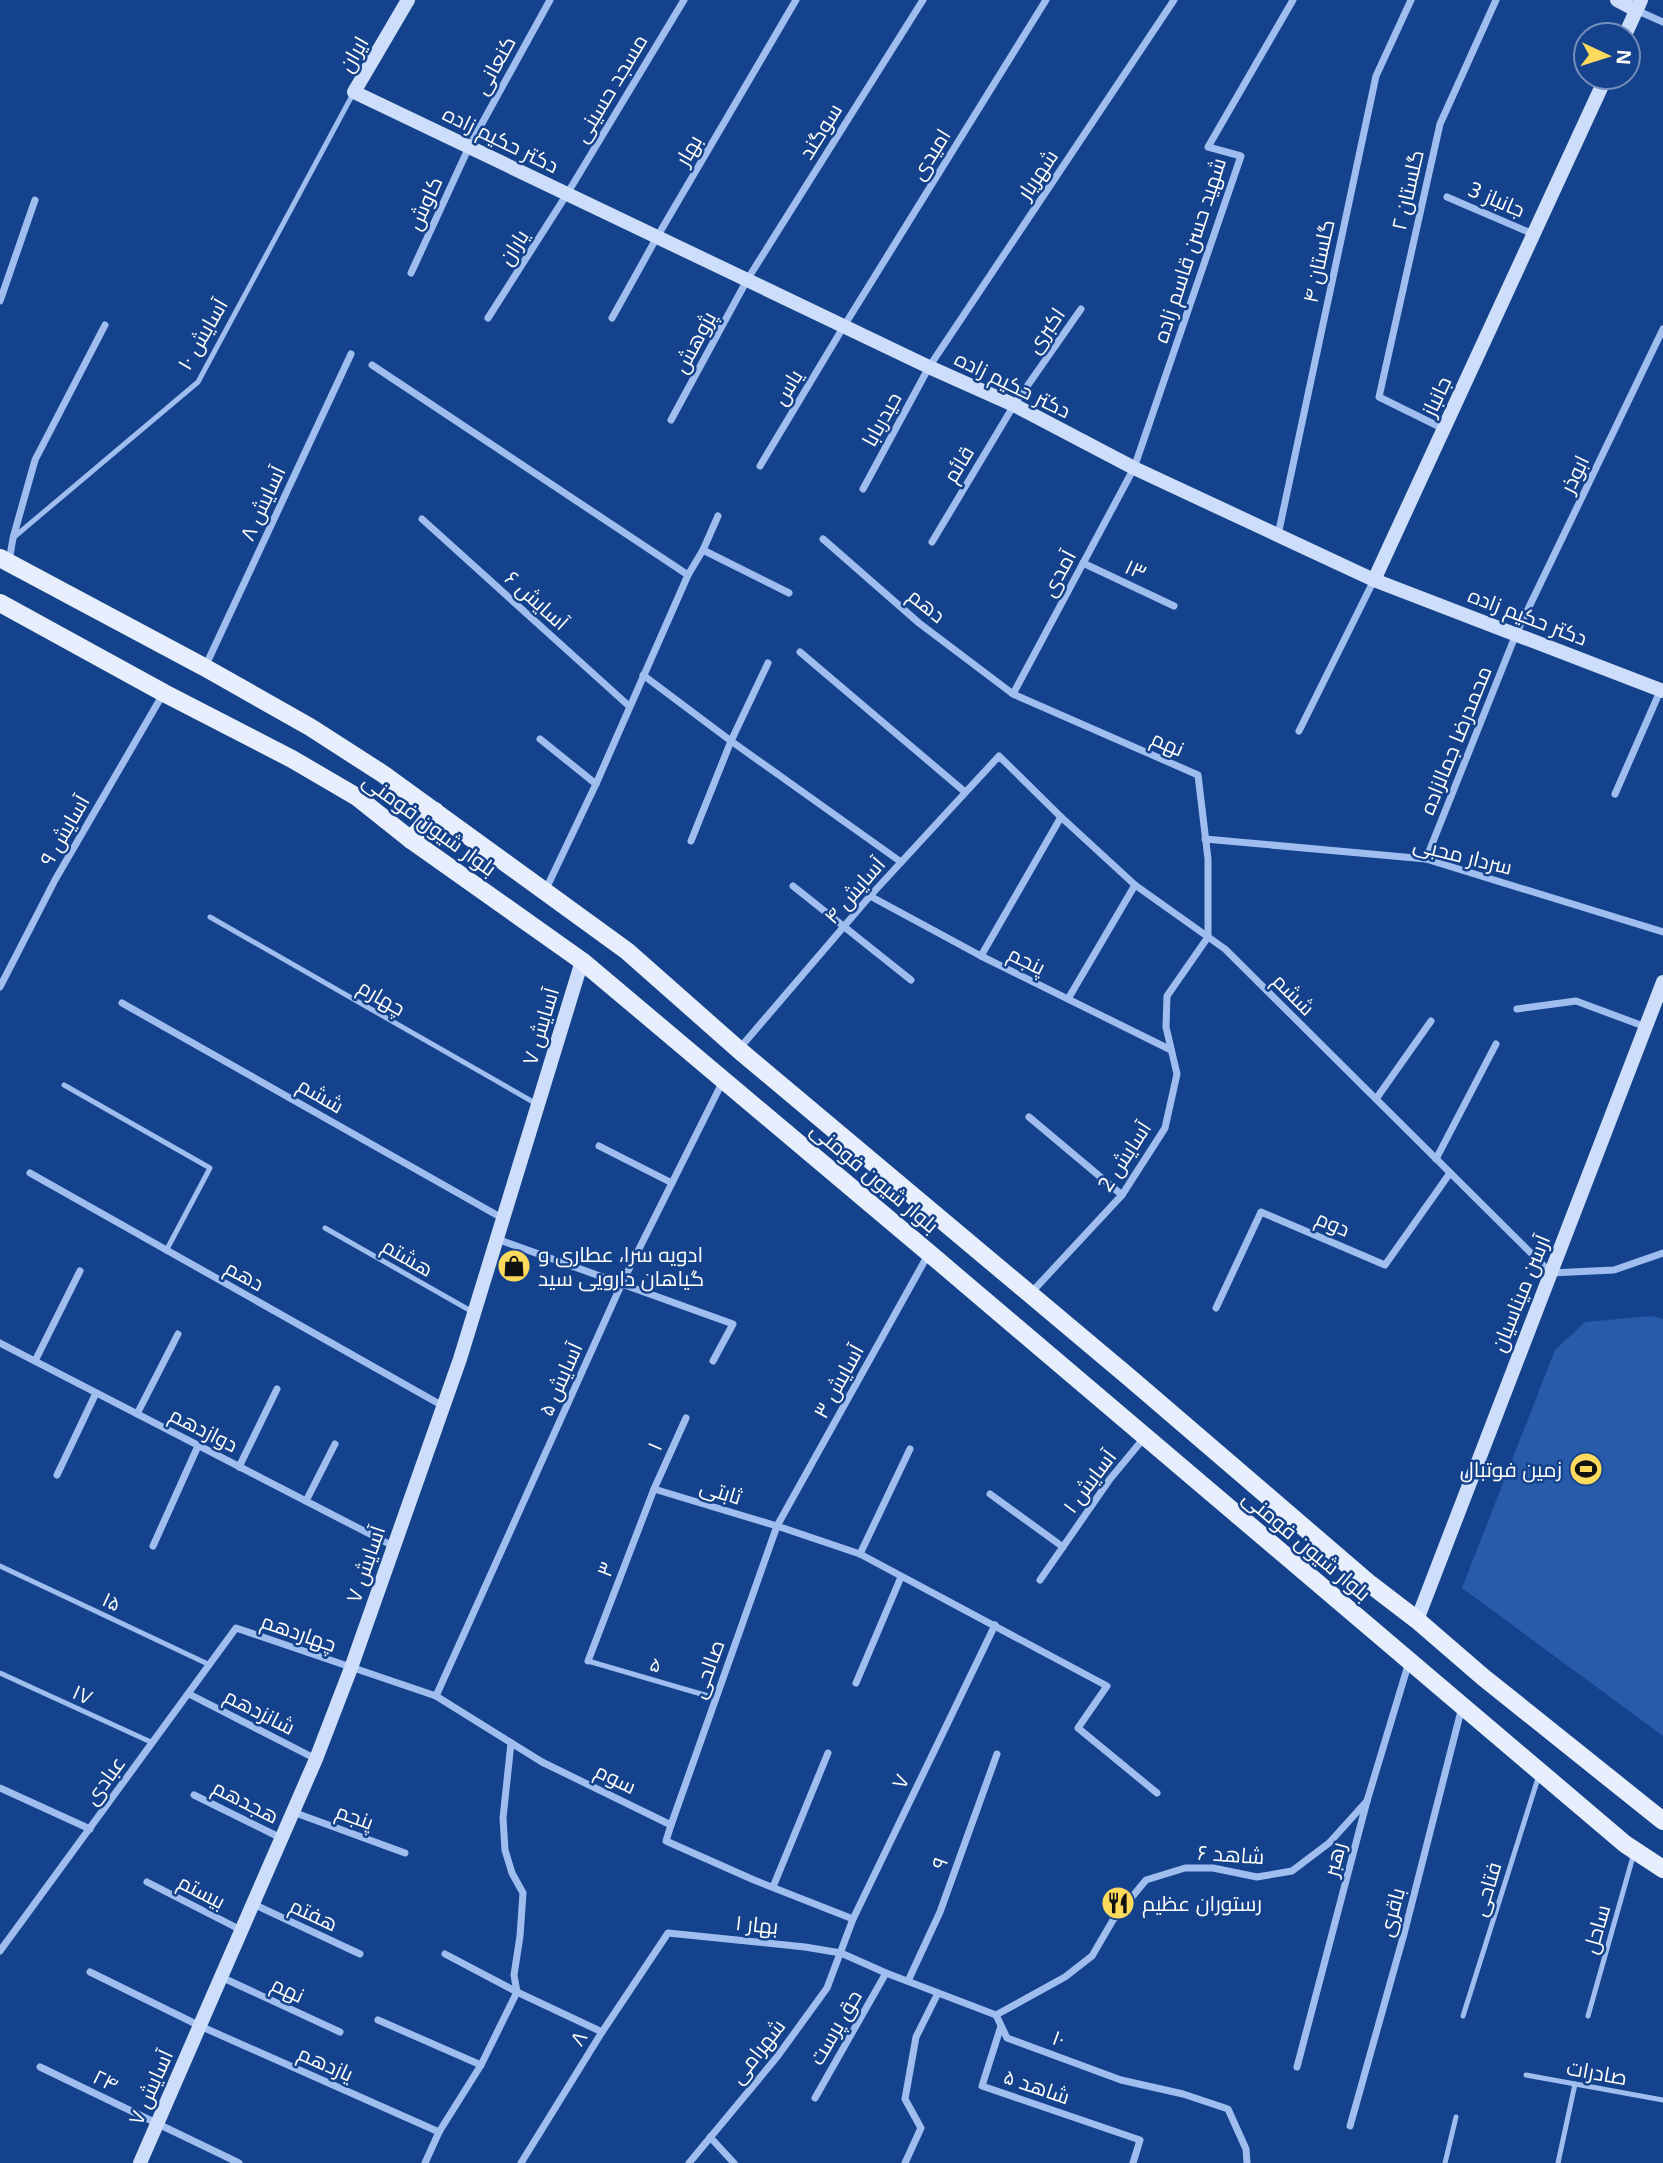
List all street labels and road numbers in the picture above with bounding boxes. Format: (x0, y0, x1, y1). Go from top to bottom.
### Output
street label: مسجد حسینی (567, 29, 653, 147)
street label: ایران (332, 31, 374, 77)
street label: کنعانی (466, 31, 522, 99)
street label: سوگند (792, 98, 848, 164)
street label: دکتر حکیم زاده (438, 99, 564, 180)
street label: امیدی (903, 123, 957, 185)
street label: بهار (668, 129, 708, 171)
street label: شهریار (1009, 143, 1064, 205)
street label: گلستان ۲ (1384, 147, 1430, 233)
street label: شهید حسن قاسم زاده (1146, 154, 1233, 346)
street label: کاوش (399, 172, 449, 234)
street label: جانباز 3 (1464, 175, 1530, 223)
street label: گلستان ۴ (1296, 217, 1340, 305)
street label: یاران (491, 224, 535, 270)
street label: آسایش ‍۱۰ (170, 293, 234, 375)
street label: اکبری (1019, 301, 1071, 359)
street label: پژوهش (666, 306, 723, 378)
street label: دکتر حکیم زاده (950, 344, 1076, 425)
street label: یاس (765, 363, 809, 410)
street label: جانباز (1414, 371, 1457, 422)
street label: حیدربابا (855, 387, 907, 451)
street label: قائم (936, 440, 981, 488)
street label: ابوذر (1552, 450, 1595, 499)
street label: آسایش ۸ (232, 461, 292, 545)
street label: آمدی (1034, 544, 1082, 601)
street label: ۱۳ (1121, 552, 1151, 586)
street label: آسایش ۶ (499, 564, 575, 636)
street label: دکتر حکیم زاده (1464, 580, 1592, 653)
street label: دهم (902, 581, 952, 629)
street label: محمدرضا جمالزاده (1412, 661, 1498, 819)
street label: نهم (1147, 723, 1189, 763)
street label: بلوار شیون فومنی (357, 766, 503, 882)
street label: آسایش ۹ (33, 789, 96, 871)
street label: سردار محبی (1411, 829, 1515, 881)
street label: آسایش ۴ (817, 850, 891, 930)
street label: پنجم (1003, 939, 1051, 982)
street label: ششم (1266, 967, 1321, 1022)
street label: چهارم (353, 972, 411, 1023)
street label: آسایش ۷ (515, 984, 565, 1068)
street label: ششم (292, 1071, 349, 1120)
street label: بلوار شیون فومنی (805, 1115, 945, 1239)
street label: آسایش 2 (1091, 1115, 1157, 1197)
street label: دوم (1311, 1203, 1354, 1244)
street label: آرسن میناسیان (1484, 1230, 1556, 1356)
street label: هشتم (377, 1231, 439, 1284)
street label: دهم (220, 1253, 270, 1298)
street label: آسایش ۵ (531, 1337, 589, 1420)
street label: آسایش ۳ (806, 1339, 870, 1423)
street label: دوازدهم (164, 1400, 243, 1459)
street label: ۱ (640, 1437, 668, 1455)
street label: آسایش ۱ (1056, 1443, 1122, 1519)
street label: ثابتی (697, 1471, 746, 1511)
street label: بلوار شیون فومنی (1237, 1483, 1377, 1607)
street label: آسایش ۷ (339, 1521, 391, 1606)
street label: ۳ (589, 1557, 621, 1581)
street label: ۱۵ (98, 1585, 126, 1617)
street label: چهاردهم (257, 1606, 340, 1659)
street label: صالحی (684, 1636, 730, 1702)
street label: ۵ (647, 1649, 665, 1679)
street label: ۱۷ (68, 1677, 98, 1711)
street label: شانزدهم (219, 1681, 300, 1742)
street label: عبادی (77, 1750, 131, 1810)
street label: سوم (590, 1756, 641, 1801)
street label: ۷ (885, 1769, 915, 1793)
street label: هجدهم (207, 1772, 284, 1831)
street label: پنجم (332, 1796, 378, 1837)
street label: شاهد ۶ (1197, 1838, 1265, 1870)
street label: رهبر (1316, 1839, 1352, 1880)
street label: ۹ (924, 1853, 954, 1873)
street label: فتاحی (1465, 1858, 1507, 1920)
street label: بیستم (173, 1867, 231, 1916)
street label: باقری (1371, 1884, 1411, 1940)
street label: هفتم (285, 1891, 343, 1938)
street label: ساحل (1576, 1901, 1616, 1957)
street label: بهار ۱ (734, 1908, 780, 1940)
street label: نهم (267, 1969, 309, 2010)
street label: حق پرست (802, 1984, 869, 2070)
street label: شهرامی (723, 2013, 791, 2089)
street label: ۱۰ (1049, 2023, 1069, 2053)
street label: ۸ (563, 2025, 593, 2051)
street label: یازدهم (293, 2038, 359, 2089)
street label: آسایش ۷ (121, 2045, 179, 2129)
street label: صادرات (1564, 2053, 1630, 2091)
street label: ۲۴ (89, 2062, 123, 2098)
street label: شاهد ۵ (1000, 2062, 1074, 2110)

